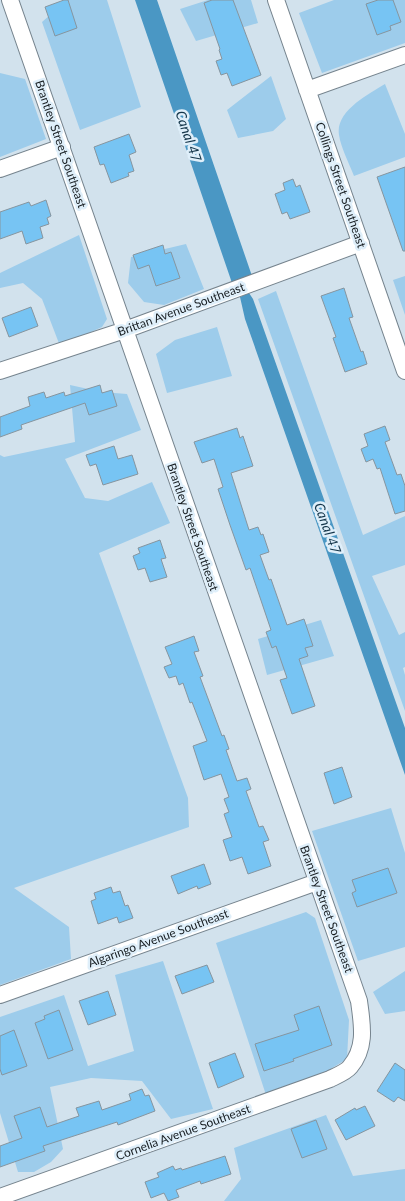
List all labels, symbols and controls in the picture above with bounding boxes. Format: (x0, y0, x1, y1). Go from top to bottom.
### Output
street label: Brantley Street Southeast (32, 78, 90, 211)
water label: Canal 47 (172, 108, 206, 164)
street label: Collings Street Southeast (312, 120, 370, 250)
street label: Brittan Avenue Southeast (115, 279, 247, 339)
street label: Brantley Street Southeast (164, 461, 222, 594)
water label: Canal 47 (311, 500, 345, 556)
street label: Brantley Street Southeast (297, 843, 357, 975)
street label: Algaringo Avenue Southeast (86, 905, 231, 970)
street label: Cornelia Avenue Southeast (114, 1100, 253, 1163)

